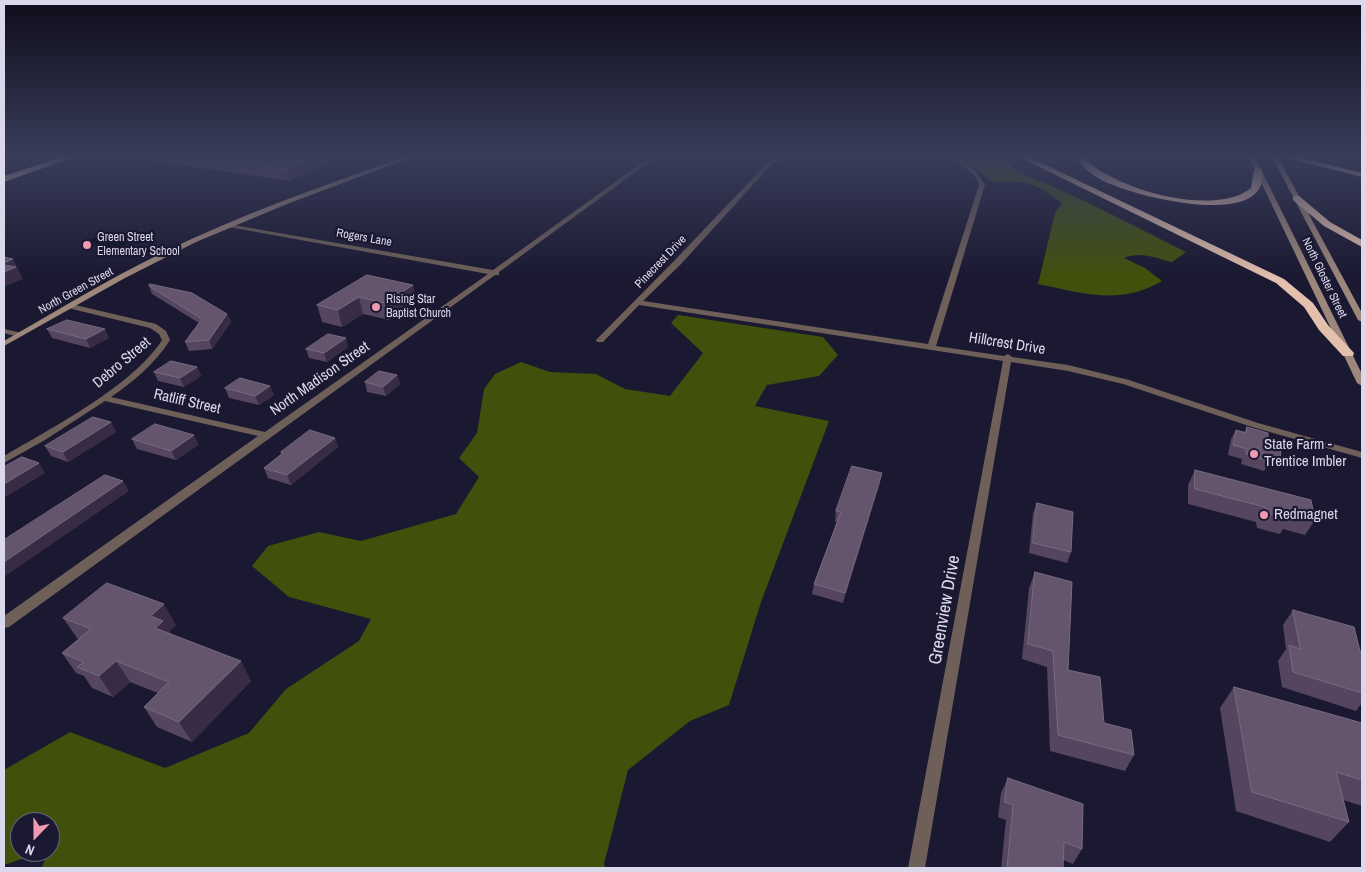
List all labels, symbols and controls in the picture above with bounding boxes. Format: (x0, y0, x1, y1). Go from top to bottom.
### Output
street label: Rogers Lane (335, 226, 393, 250)
place label: Green Street Elementary School (97, 231, 180, 259)
street label: Pinecrest Drive (632, 233, 690, 291)
street label: North Gloster Street (1298, 236, 1350, 320)
marker: Green Street Elementary School (81, 239, 93, 251)
street label: North Green Street (36, 265, 116, 317)
place label: Rising Star Baptist Church (386, 293, 451, 321)
marker: Rising Star Baptist Church (370, 301, 382, 313)
street label: Hillcrest Drive (967, 329, 1047, 359)
street label: Debro Street (90, 334, 154, 392)
street label: North Madison Street (267, 338, 373, 420)
street label: Ratliff Street (152, 386, 222, 418)
place label: State Farm - Trentice Imbler (1264, 436, 1346, 471)
marker: State Farm - Trentice Imbler (1248, 448, 1260, 460)
place label: Redmagnet (1274, 506, 1338, 524)
marker: Redmagnet (1258, 509, 1270, 521)
street label: Greenview Drive (925, 554, 965, 666)
north arrow (10, 812, 60, 862)
text: N (23, 840, 37, 860)

